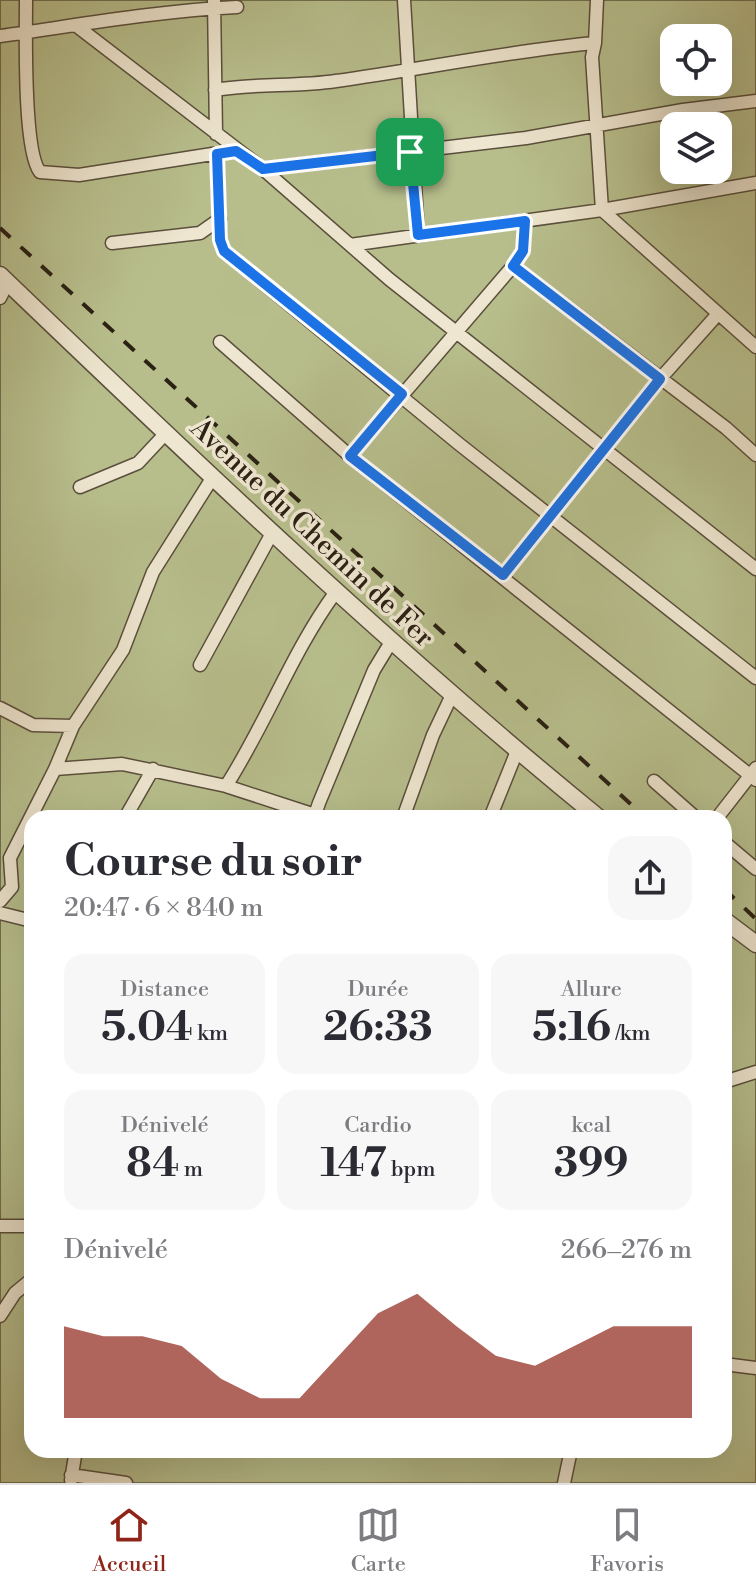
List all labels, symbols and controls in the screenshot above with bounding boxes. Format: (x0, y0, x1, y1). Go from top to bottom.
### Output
map controls (660, 24, 732, 184)
button: locate (660, 24, 732, 96)
button: layers (660, 112, 732, 184)
pin (376, 118, 444, 186)
icon: arrive (388, 130, 432, 174)
street label: Avenue du Chemin de Fer (182, 410, 441, 655)
text: Course du soir (64, 834, 363, 889)
button: share (608, 836, 692, 920)
text: 20:47 · 6 × 840 m (64, 892, 263, 924)
text: Distance (120, 976, 209, 1003)
text: Durée (347, 976, 409, 1003)
text: Allure (561, 976, 622, 1003)
text: 5.04 (101, 1003, 193, 1053)
text: 26:33 (323, 1003, 433, 1053)
text: 5:16 (532, 1003, 611, 1053)
text: km (193, 1020, 228, 1047)
text: /km (611, 1020, 650, 1047)
text: Dénivelé (121, 1112, 209, 1139)
text: Cardio (344, 1112, 412, 1139)
text: kcal (571, 1112, 611, 1139)
text: 84 (126, 1139, 179, 1189)
text: 147 (320, 1139, 387, 1189)
text: 399 (554, 1139, 629, 1189)
text: m (179, 1156, 203, 1183)
text: bpm (387, 1156, 436, 1183)
text: Dénivelé (64, 1234, 168, 1266)
text: 266–276 m (561, 1234, 692, 1266)
tab: Accueil (92, 1503, 166, 1578)
tab: Carte (351, 1503, 406, 1578)
tab: Favoris (590, 1503, 664, 1578)

